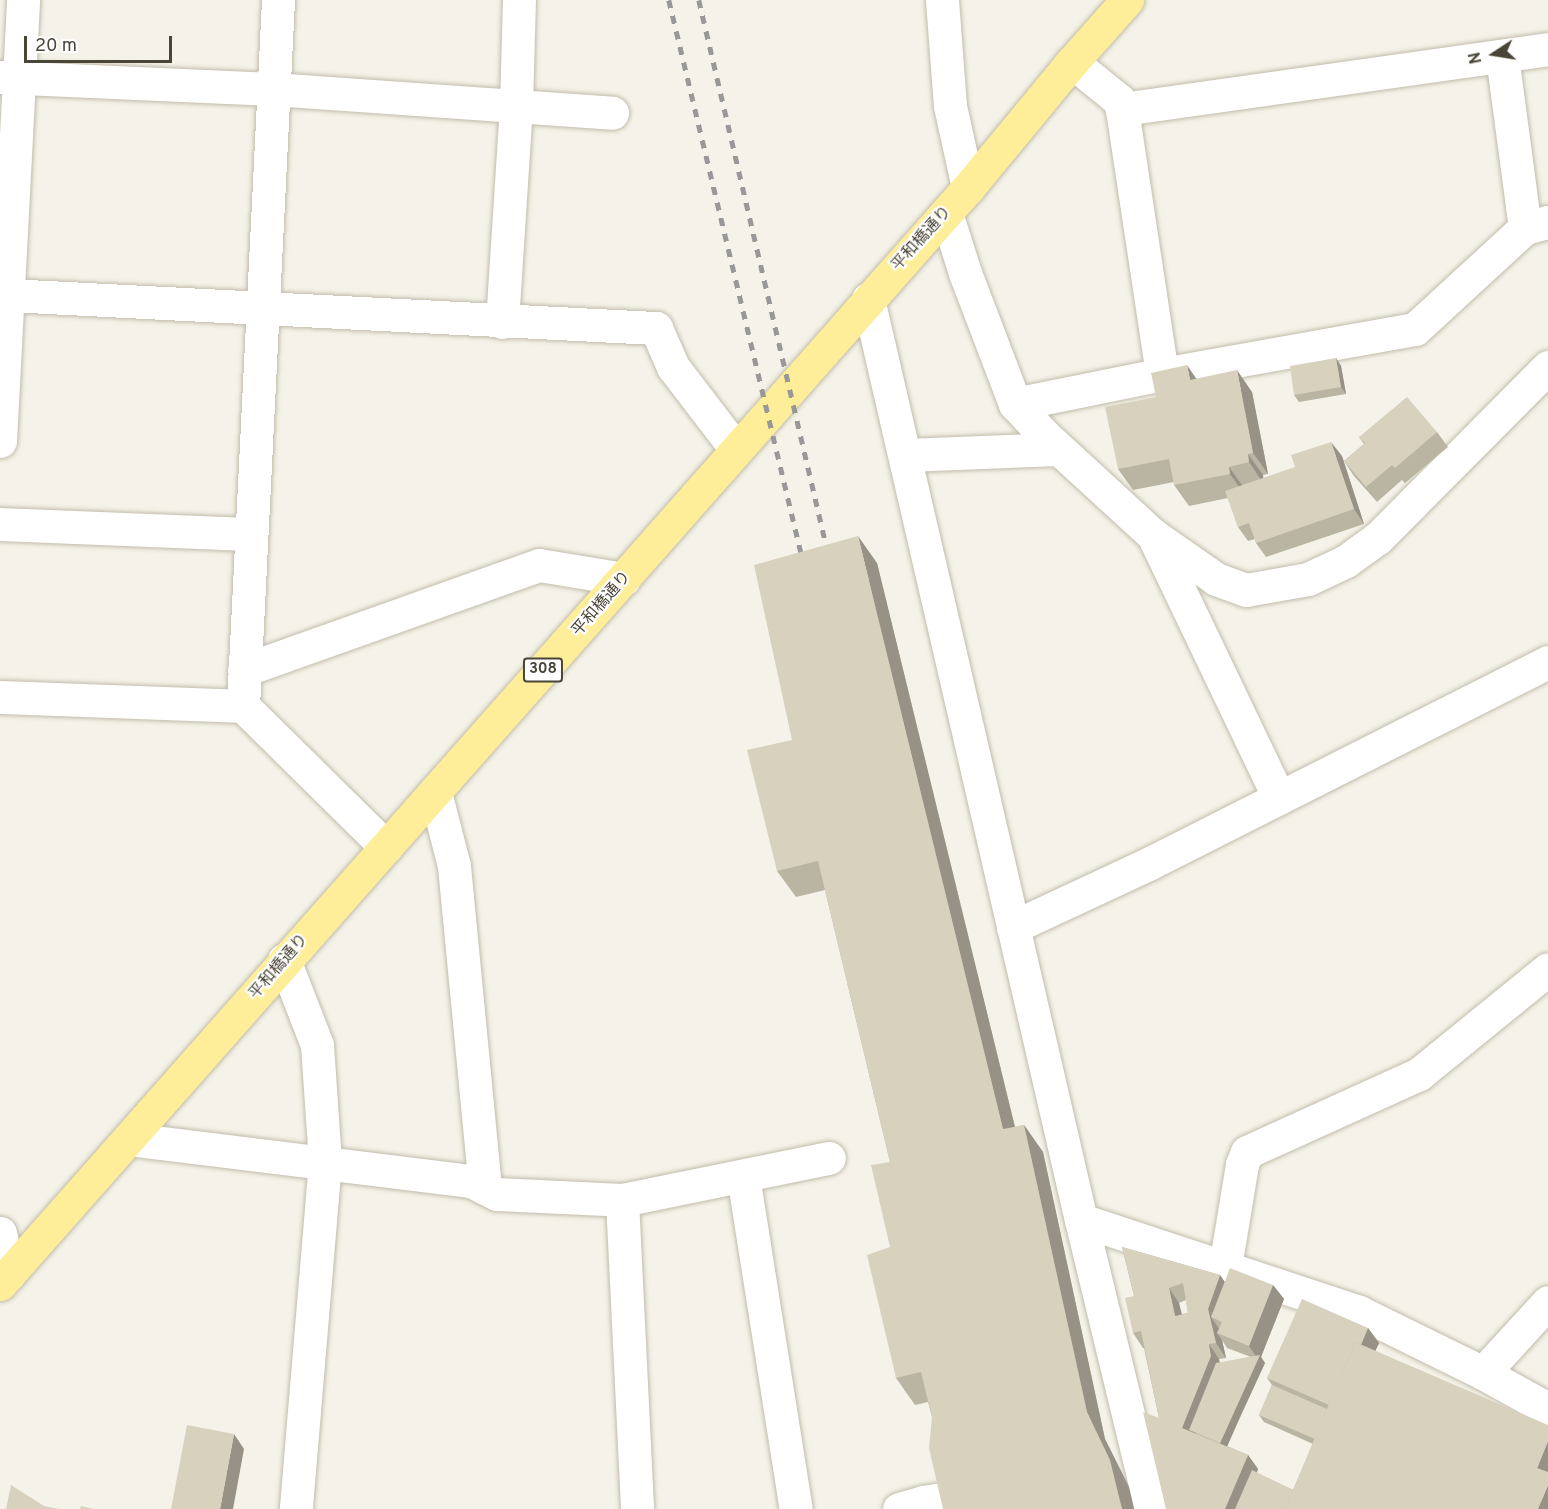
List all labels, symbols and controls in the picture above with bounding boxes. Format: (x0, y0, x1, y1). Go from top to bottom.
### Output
scale bar (27, 24, 176, 62)
north arrow (1464, 24, 1524, 84)
text: 20 m (35, 35, 77, 58)
text: N (1465, 50, 1487, 65)
street label: 平和橋通り (888, 203, 956, 275)
street label: 平和橋通り (569, 568, 635, 640)
road number: 308 (522, 658, 564, 682)
street label: 平和橋通り (246, 931, 312, 1003)

